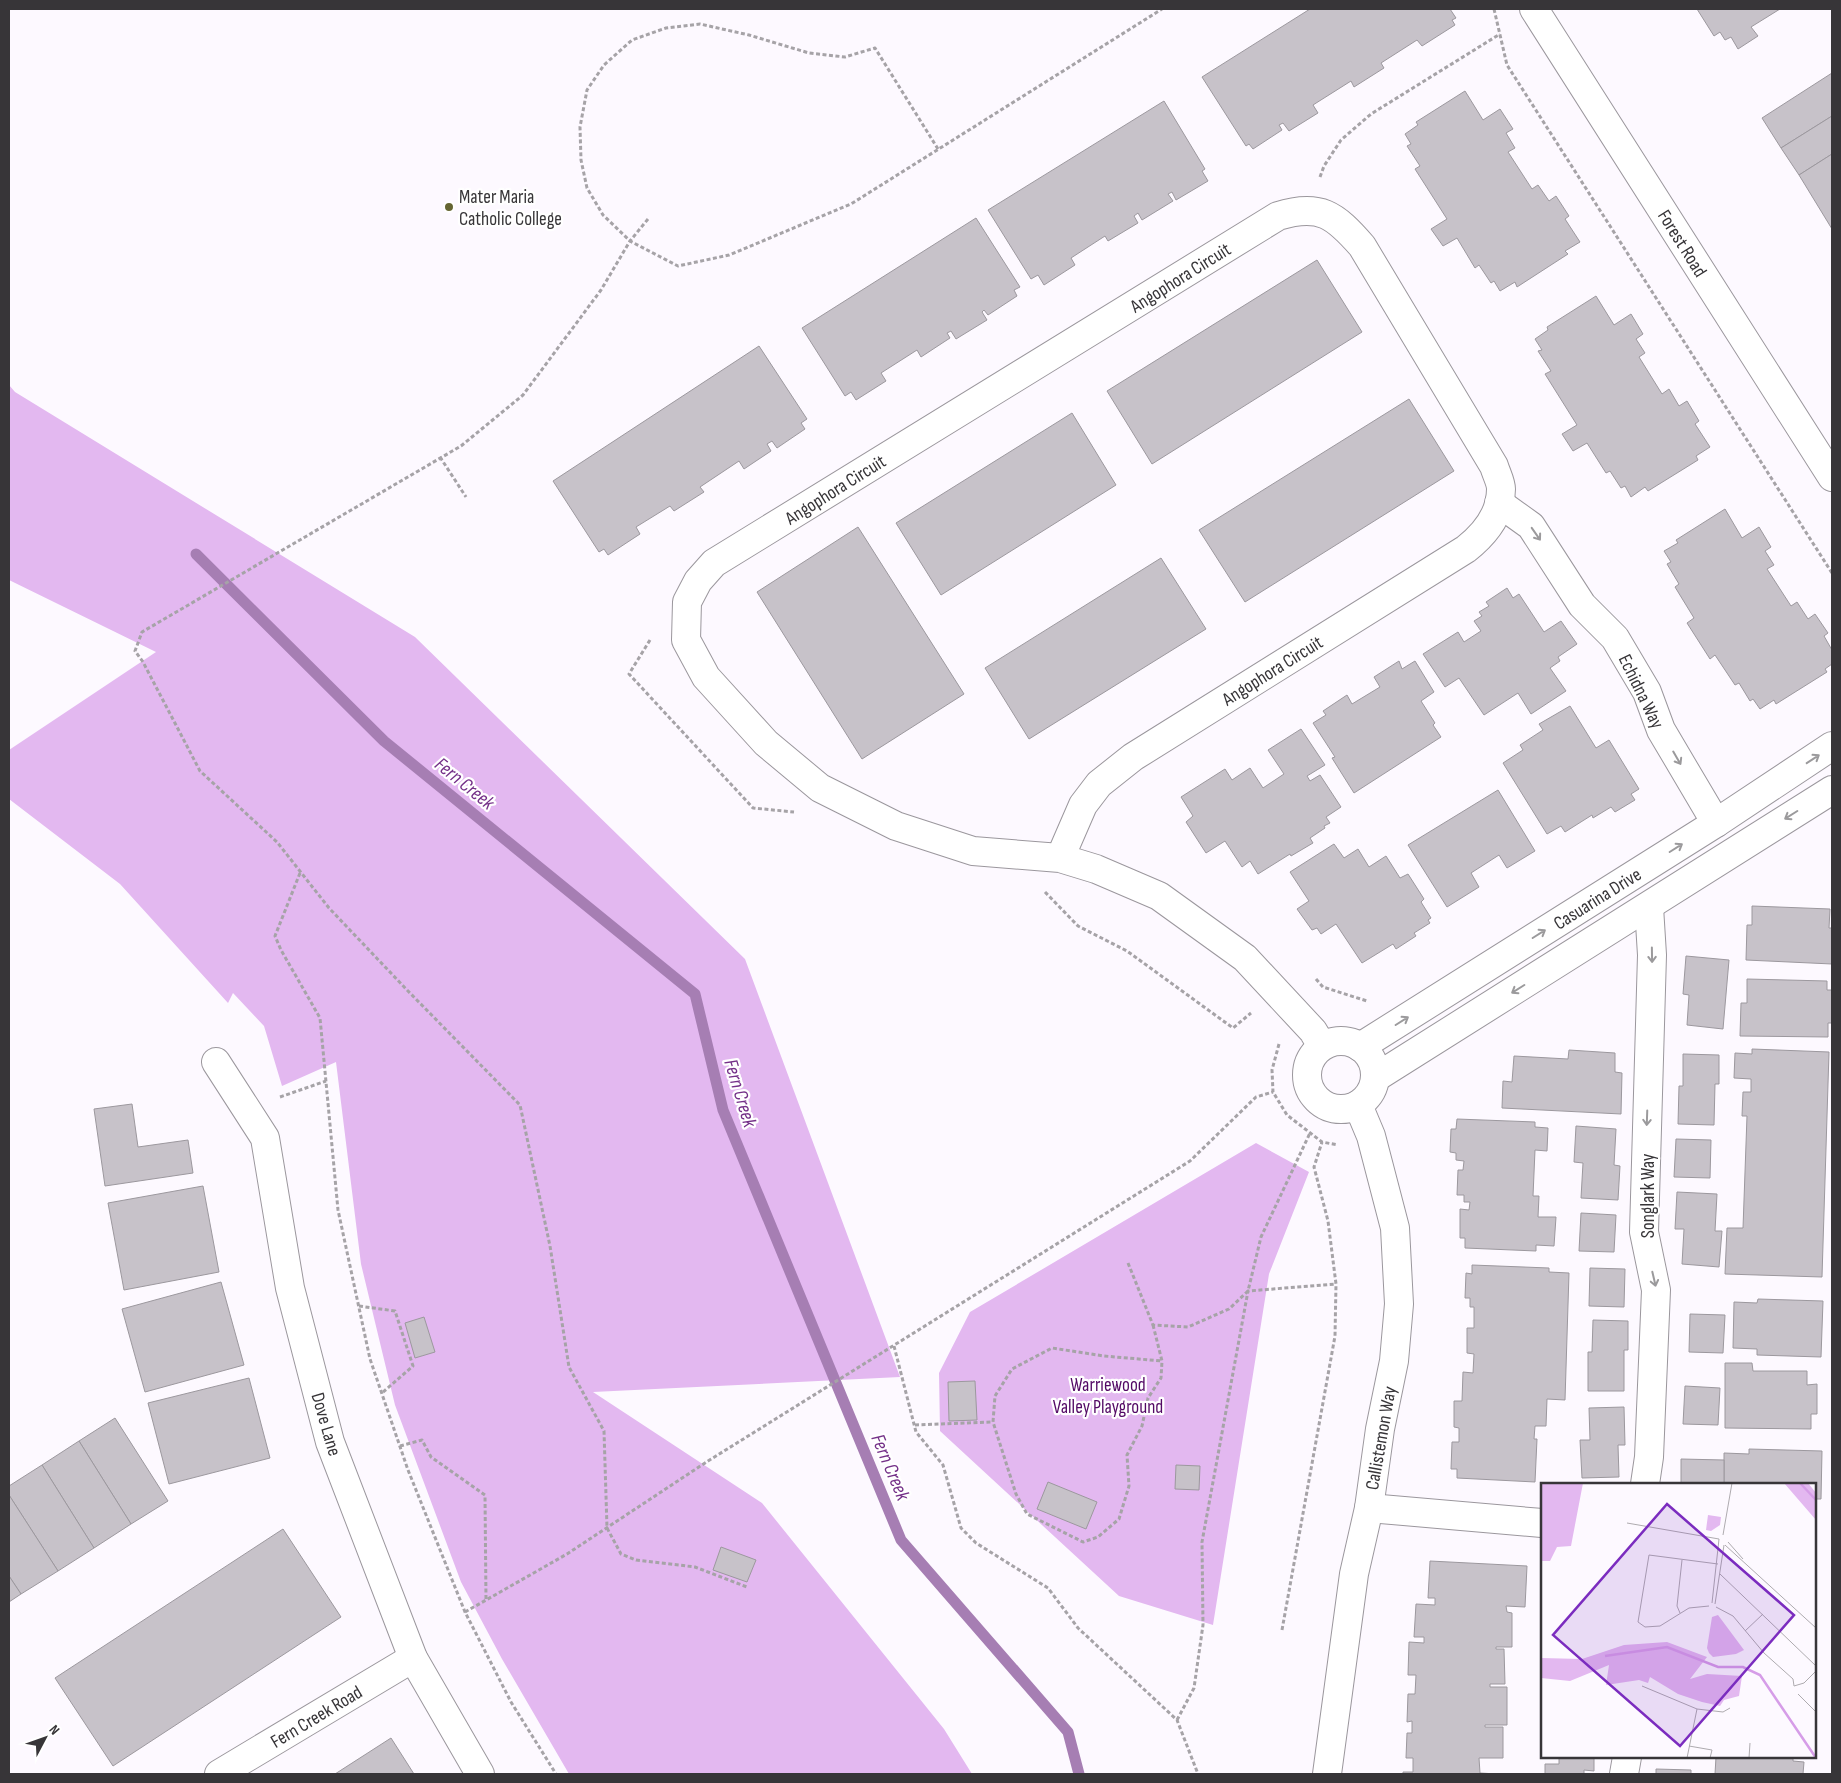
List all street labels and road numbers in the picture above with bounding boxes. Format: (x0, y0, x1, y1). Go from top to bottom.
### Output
street label: Forest Road (1652, 206, 1711, 282)
street label: Angophora Circuit (1125, 238, 1235, 319)
street label: Angophora Circuit (780, 450, 890, 531)
street label: Angophora Circuit (1217, 631, 1327, 712)
street label: Echidna Way (1613, 651, 1669, 733)
street label: Casuarina Drive (1550, 863, 1646, 935)
street label: Songlark Way (1637, 1153, 1660, 1238)
street label: Callistemon Way (1361, 1384, 1402, 1492)
street label: Dove Lane (306, 1390, 346, 1459)
street label: Fern Creek Road (267, 1681, 367, 1754)

